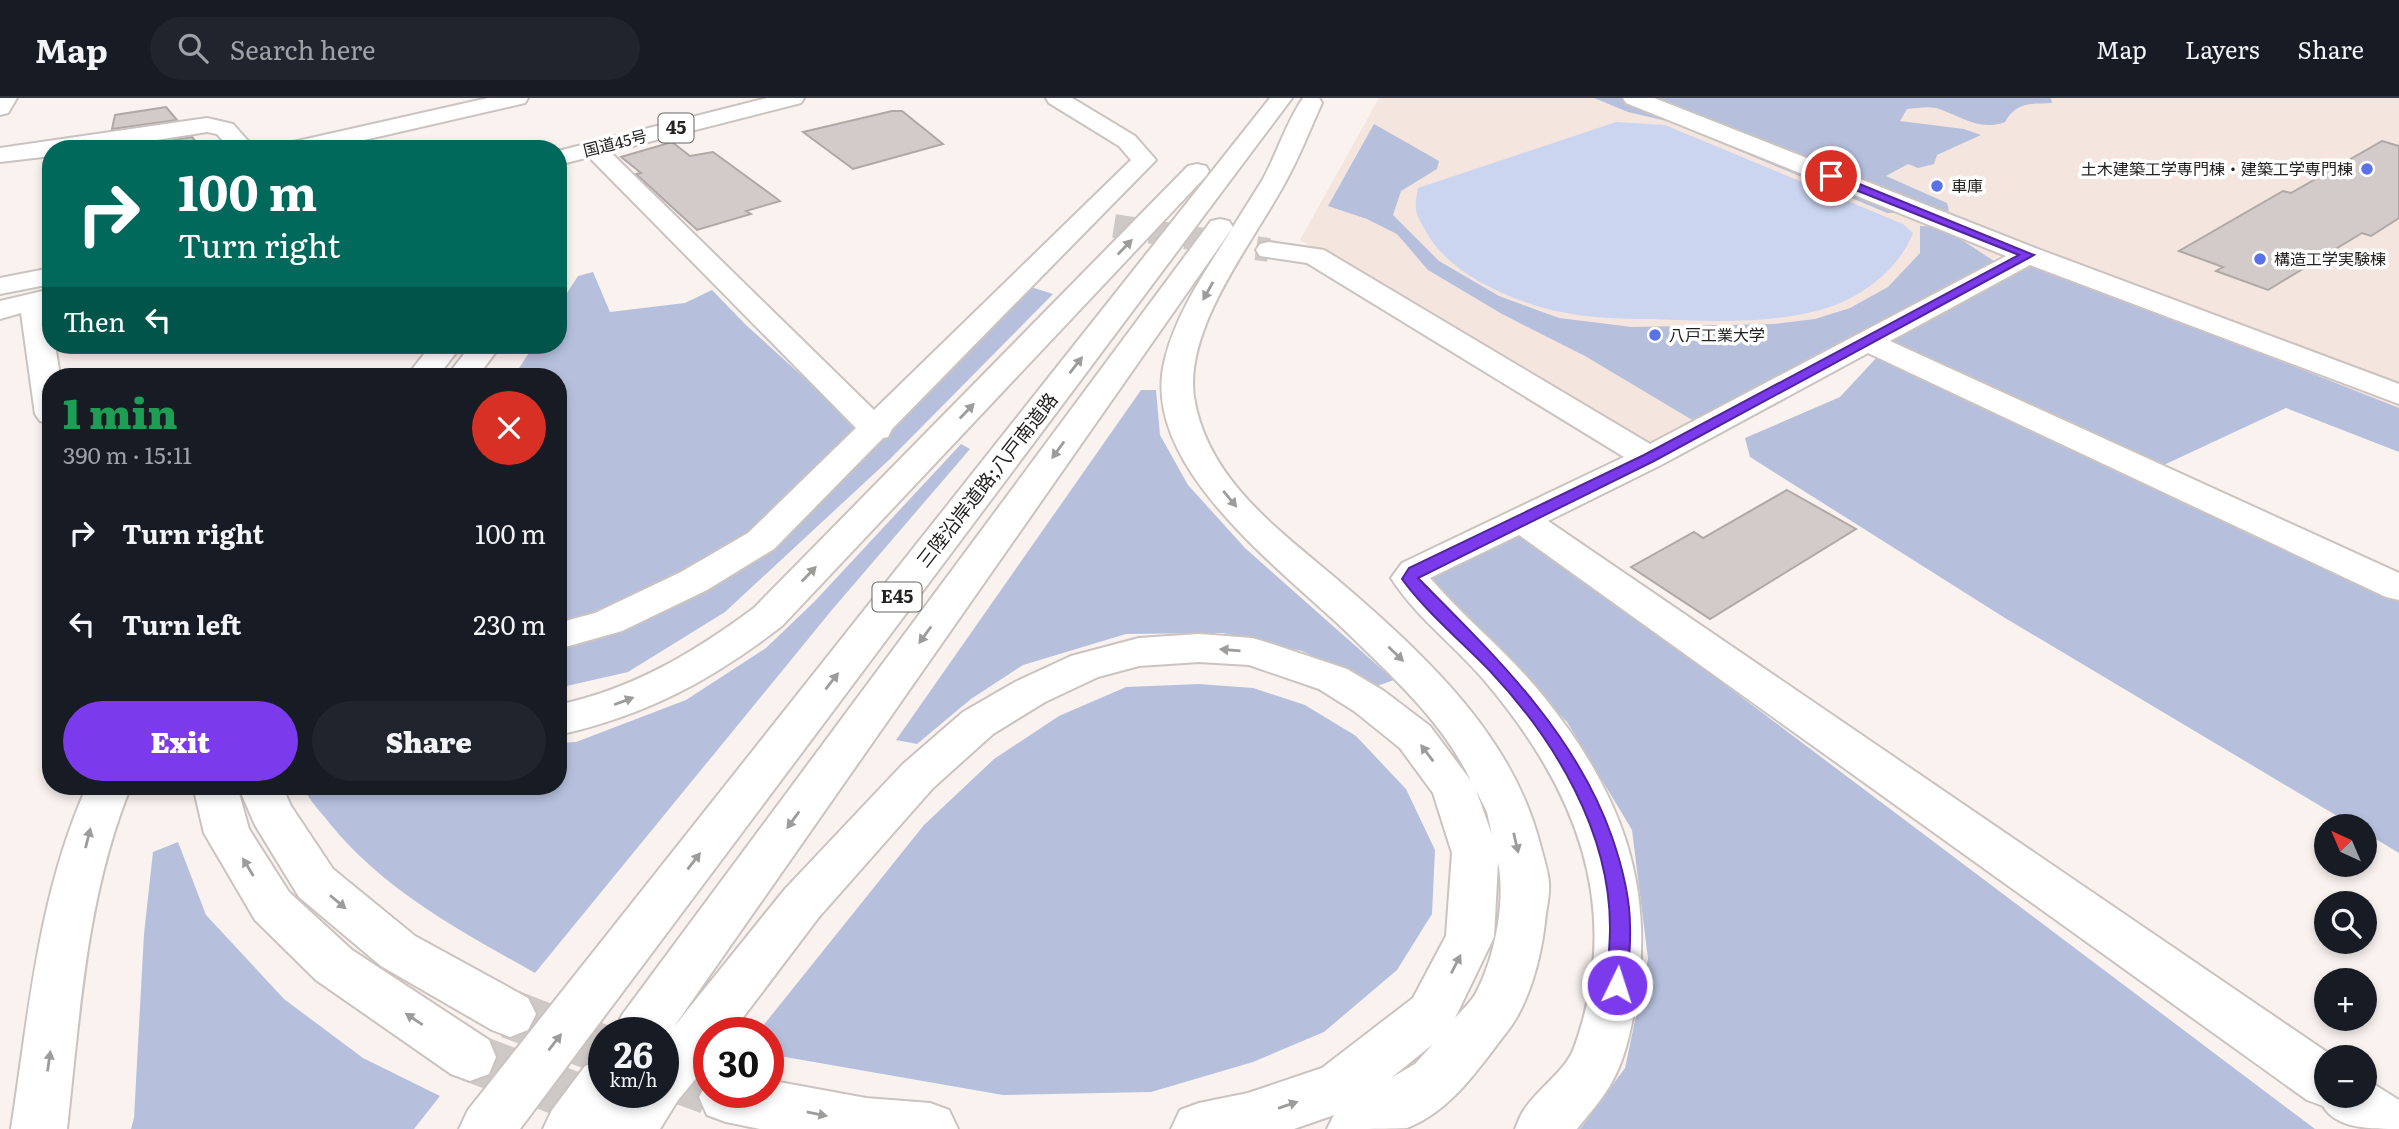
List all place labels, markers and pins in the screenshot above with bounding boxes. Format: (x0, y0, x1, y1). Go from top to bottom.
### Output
pin (1801, 146, 1861, 206)
place label: 土木建築工学専門棟・建築工学専門棟 (2081, 156, 2353, 180)
marker: 土木建築工学専門棟・建築工学専門棟 (2359, 161, 2375, 177)
place label: 車庫 (1951, 173, 1983, 197)
marker: 車庫 (1929, 178, 1945, 194)
place label: 構造工学実験棟 (2274, 246, 2386, 270)
marker: 構造工学実験棟 (2252, 251, 2268, 267)
place label: 八戸工業大学 (1669, 322, 1765, 346)
marker: 八戸工業大学 (1647, 327, 1663, 343)

